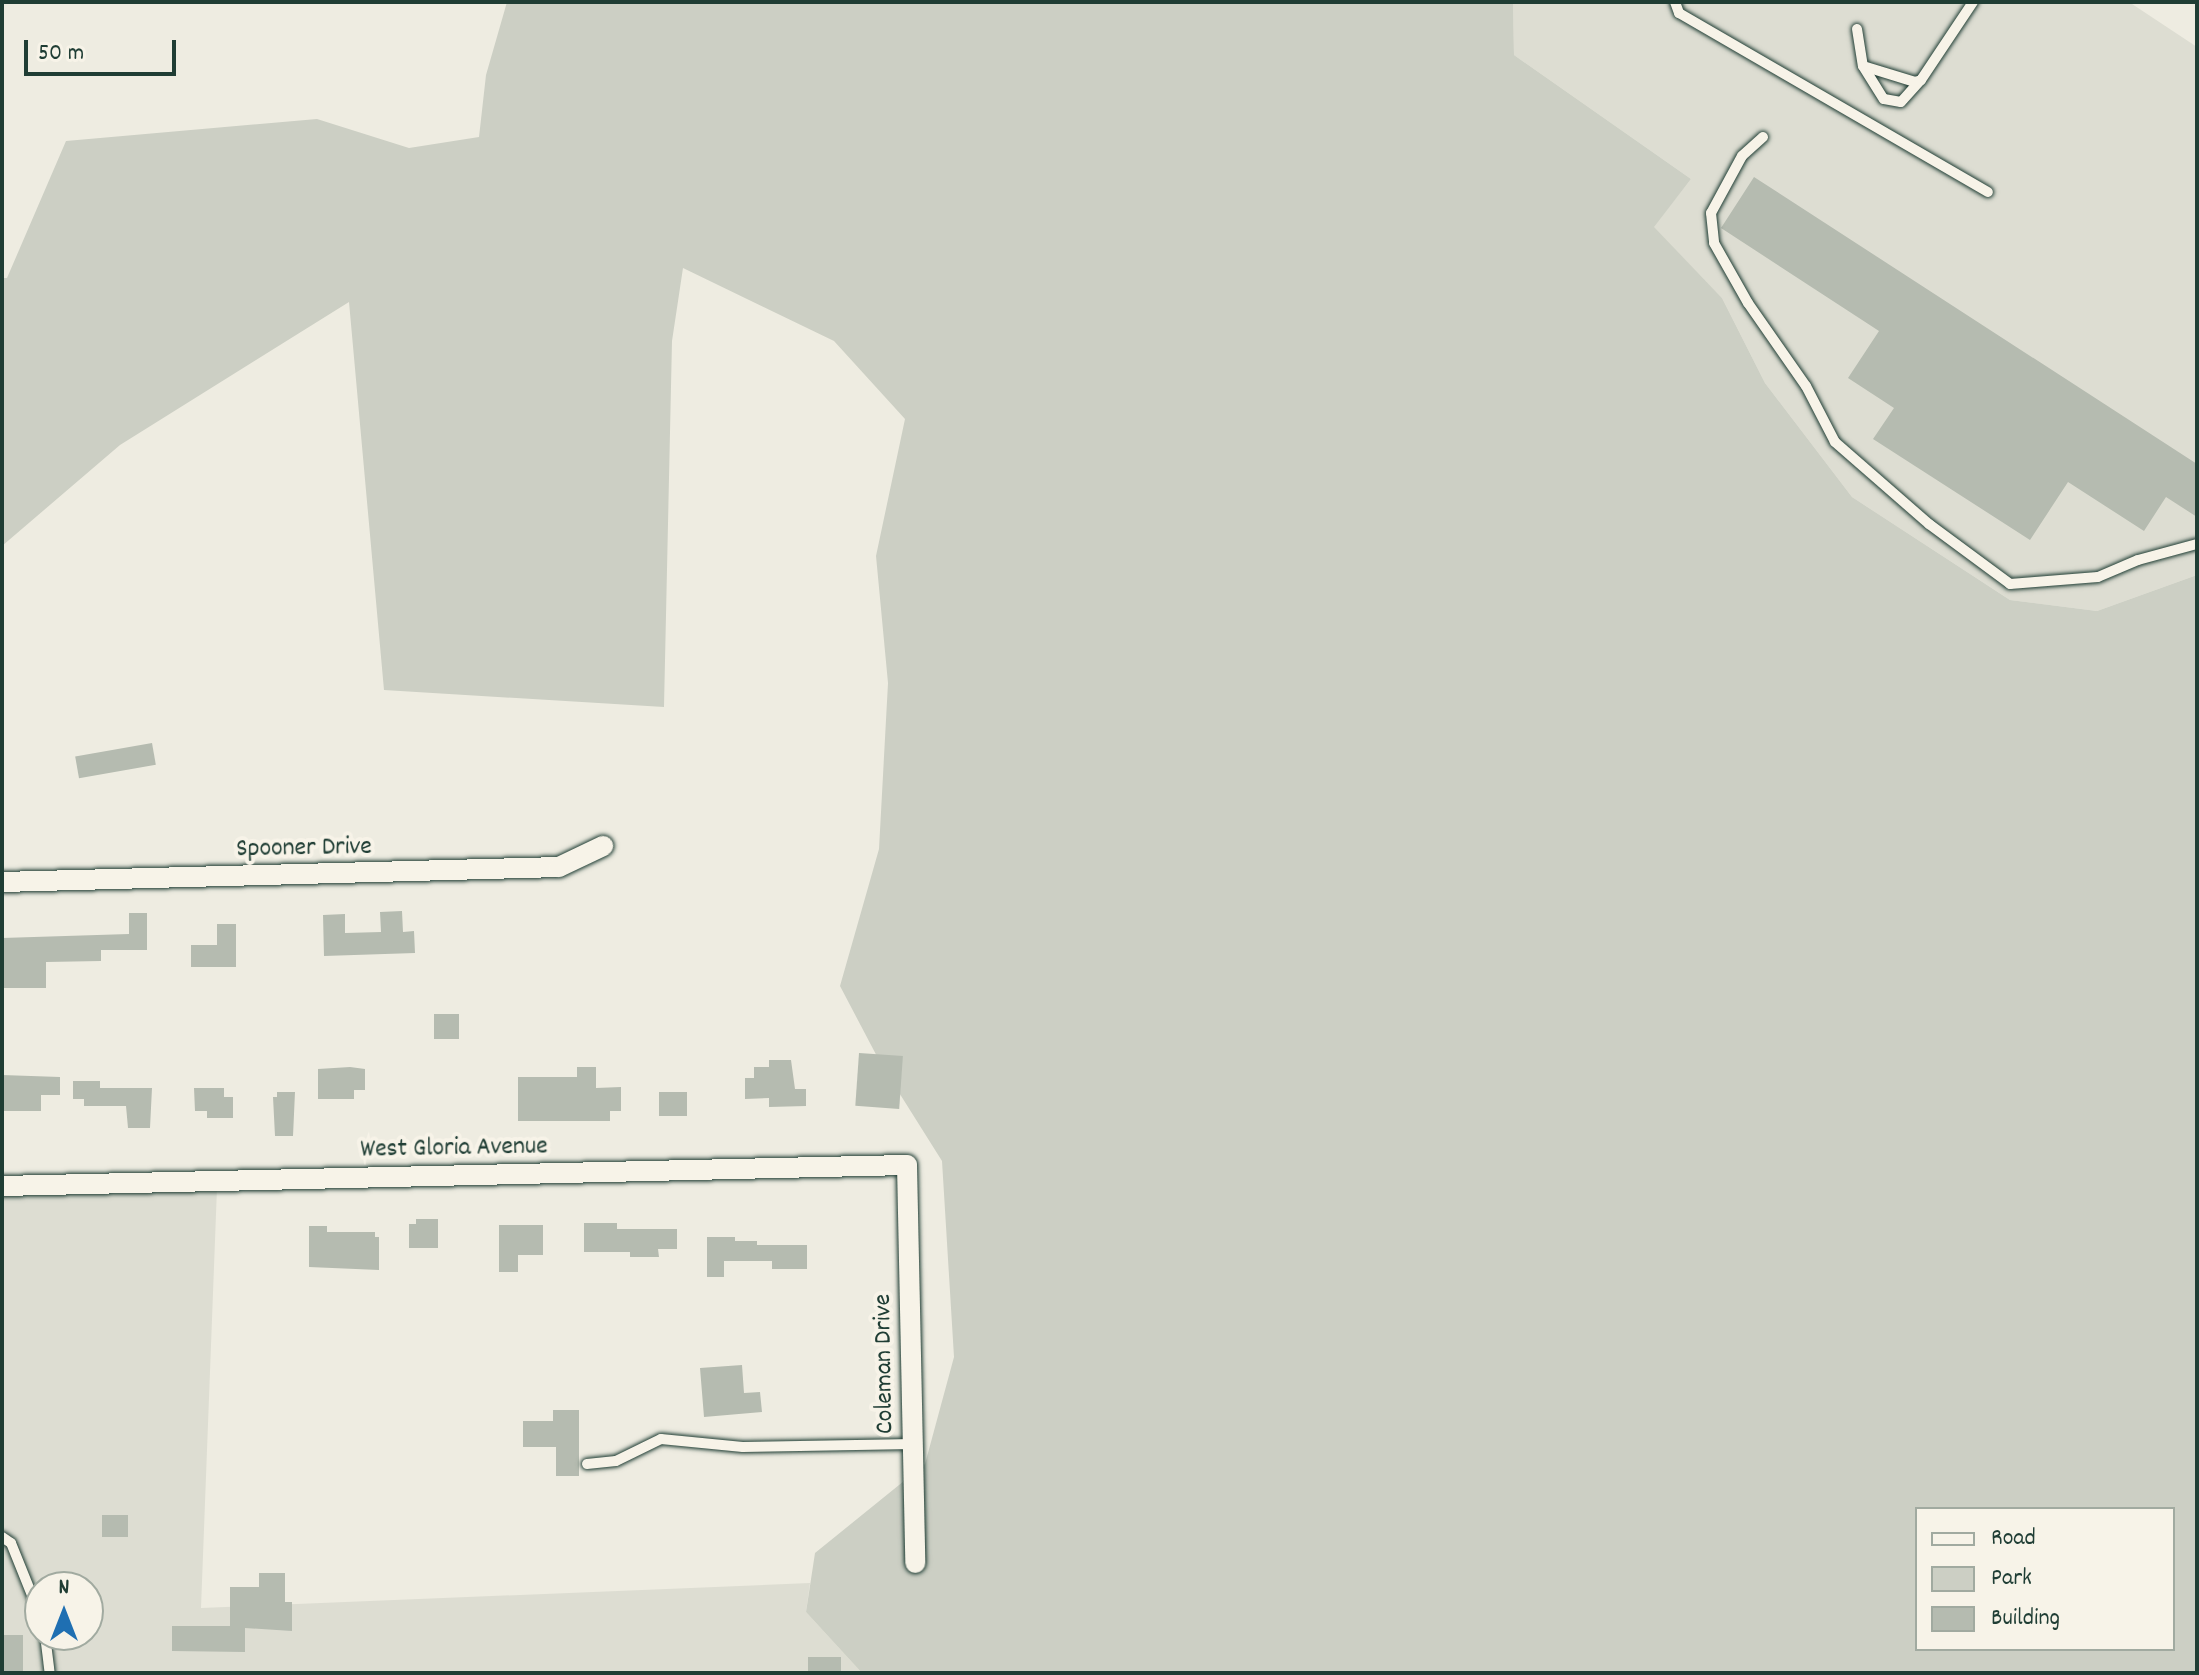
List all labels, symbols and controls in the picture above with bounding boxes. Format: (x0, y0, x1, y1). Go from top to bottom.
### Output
scale bar (28, 24, 180, 74)
text: 50 m (38, 37, 84, 71)
street label: Spooner Drive (236, 832, 372, 866)
street label: West Gloria Avenue (360, 1132, 548, 1166)
street label: Coleman Drive (868, 1294, 902, 1434)
legend (1915, 1507, 2175, 1651)
text: Road (1991, 1522, 2036, 1556)
text: Park (1991, 1562, 2032, 1596)
north arrow (24, 1571, 104, 1651)
text: N (59, 1573, 69, 1604)
text: Building (1991, 1602, 2060, 1636)

